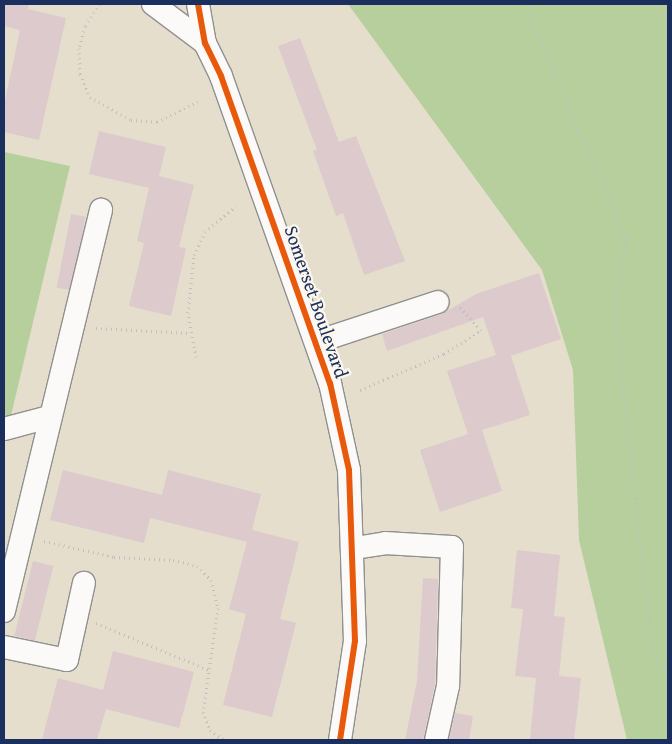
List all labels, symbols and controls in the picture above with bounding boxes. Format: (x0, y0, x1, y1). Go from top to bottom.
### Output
street label: Somerset Boulevard (279, 223, 353, 381)

